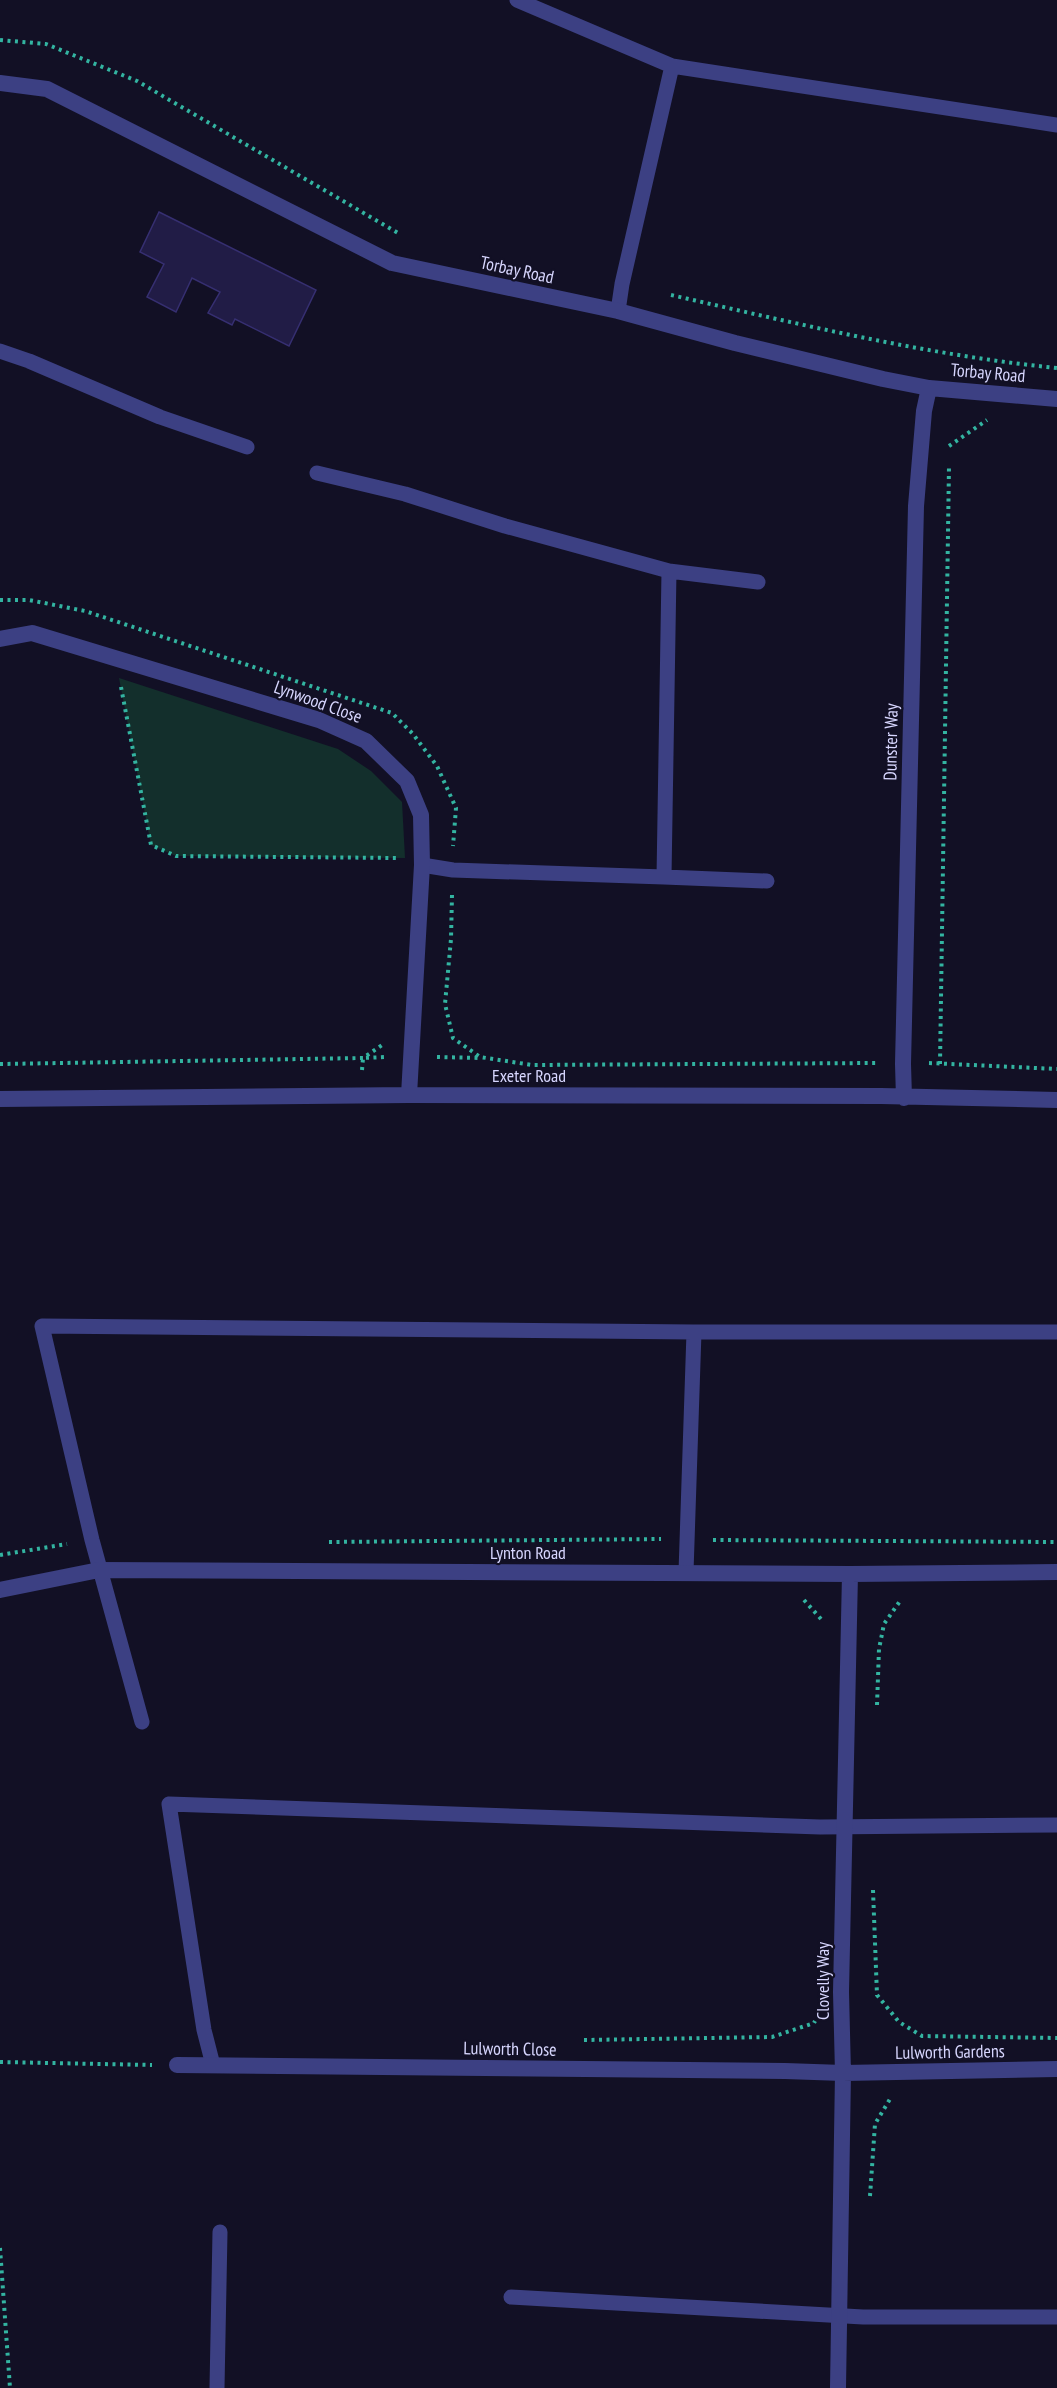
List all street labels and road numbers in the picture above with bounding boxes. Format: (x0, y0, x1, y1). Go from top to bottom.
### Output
street label: Torbay Road (478, 250, 556, 289)
street label: Torbay Road (950, 358, 1026, 387)
street label: Lynwood Close (271, 675, 365, 728)
street label: Dunster Way (878, 703, 903, 781)
street label: Exeter Road (492, 1064, 566, 1087)
street label: Lynton Road (490, 1541, 566, 1564)
street label: Clovelly Way (811, 1942, 834, 2020)
street label: Lulworth Close (463, 2036, 557, 2061)
street label: Lulworth Gardens (895, 2039, 1005, 2064)

